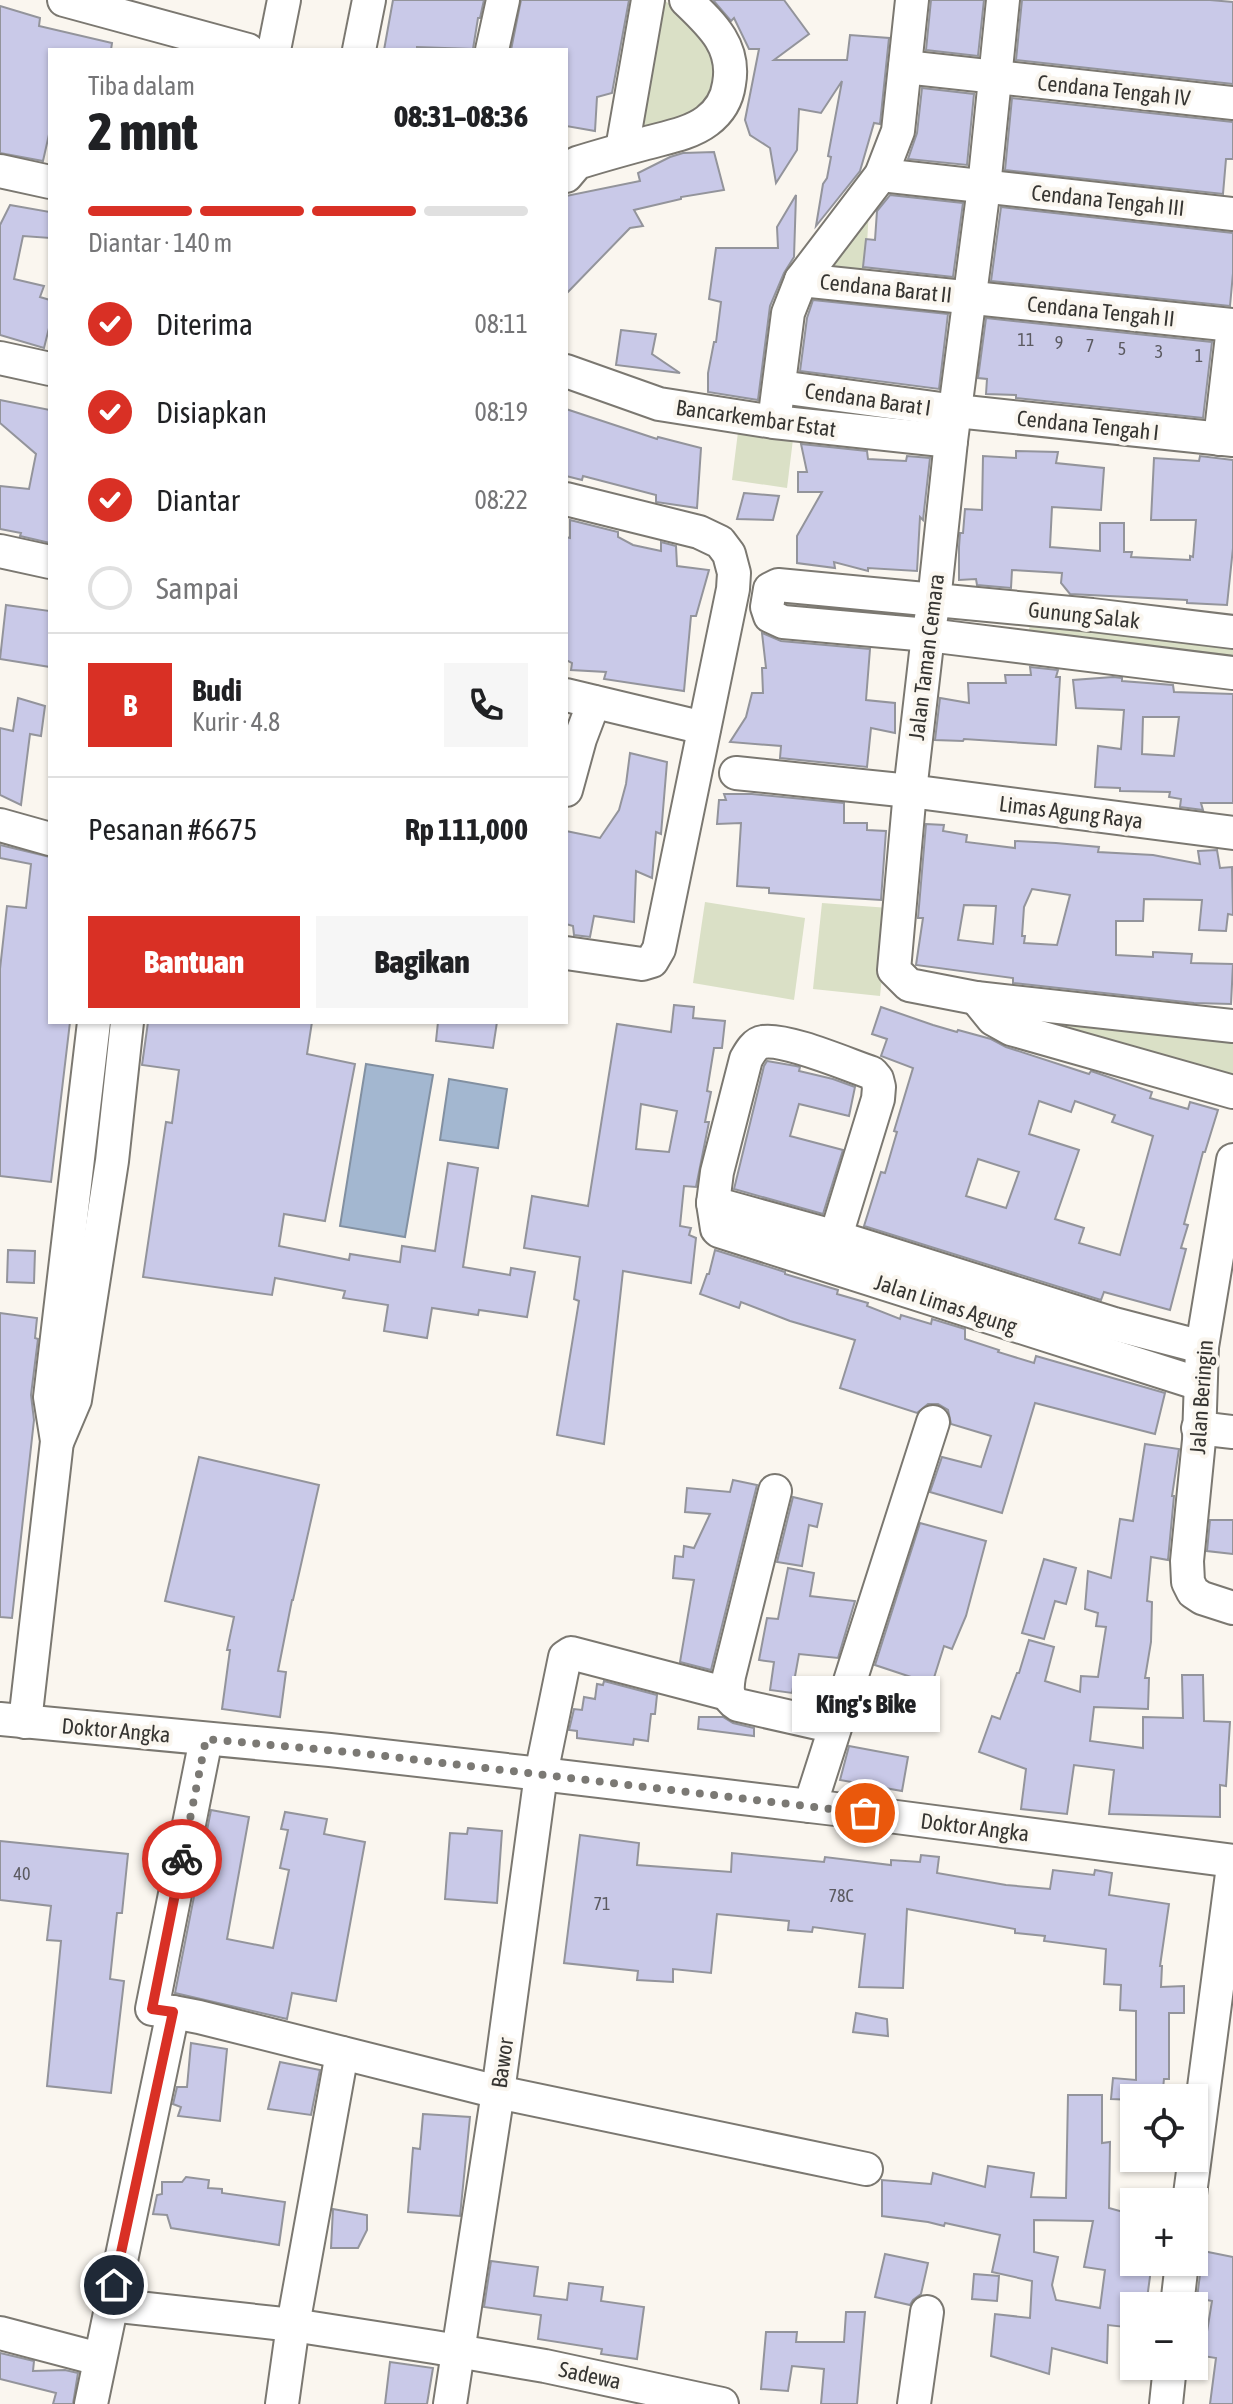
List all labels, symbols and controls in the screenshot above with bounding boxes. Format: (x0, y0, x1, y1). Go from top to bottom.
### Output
street label: Cendana Tengah IV (1036, 69, 1192, 111)
text: Tiba dalam (88, 71, 195, 101)
text: 08:31–08:36 (394, 99, 528, 133)
text: 2 mnt (88, 101, 197, 161)
street label: Cendana Tengah III (1030, 179, 1186, 221)
text: Diantar · 140 m (88, 228, 232, 258)
street label: Cendana Barat II (819, 268, 953, 308)
street label: Cendana Tengah II (1026, 290, 1176, 332)
icon: check (88, 302, 132, 346)
text: Diterima (156, 307, 253, 341)
text: 08:11 (474, 309, 528, 339)
house number: 11 (1018, 329, 1034, 350)
house number: 9 (1055, 332, 1063, 353)
house number: 7 (1086, 335, 1094, 356)
house number: 5 (1118, 338, 1126, 359)
house number: 3 (1155, 341, 1163, 362)
house number: 1 (1195, 345, 1203, 366)
street label: Cendana Barat I (803, 377, 933, 421)
icon: check (88, 390, 132, 434)
street label: Bancarkembar Estat (674, 394, 838, 442)
text: Disiapkan (156, 395, 267, 429)
text: 08:19 (474, 397, 528, 427)
street label: Cendana Tengah I (1016, 405, 1160, 445)
icon: check (88, 478, 132, 522)
text: Diantar (156, 483, 240, 517)
text: 08:22 (474, 485, 528, 515)
text: Sampai (156, 571, 239, 605)
street label: Jalan Taman Cemara (903, 572, 949, 742)
street label: Gunung Salak (1027, 596, 1141, 634)
button: phone (444, 663, 528, 747)
text: Budi (192, 673, 242, 707)
text: B (123, 688, 137, 722)
text: Kurir · 4.8 (192, 707, 280, 737)
street label: Limas Agung Raya (998, 790, 1144, 834)
text: Pesanan #6675 (88, 812, 257, 846)
text: Rp 111,000 (405, 812, 528, 846)
button: Bantuan (88, 916, 300, 1008)
button: Bagikan (316, 916, 528, 1008)
street label: Jalan Limas Agung (871, 1269, 1021, 1339)
street label: Jalan Beringin (1184, 1339, 1218, 1455)
callout: King's Bike (791, 1677, 939, 1733)
text: King's Bike (816, 1689, 916, 1719)
street label: Doktor Angka (61, 1712, 171, 1748)
pin (831, 1779, 899, 1847)
icon: bag (843, 1791, 887, 1835)
street label: Doktor Angka (919, 1807, 1031, 1847)
courier (142, 1819, 222, 1899)
icon: bike (160, 1837, 204, 1881)
house number: 40 (14, 1863, 30, 1884)
house number: 78C (828, 1885, 854, 1906)
house number: 71 (594, 1893, 610, 1914)
street label: Bawor (486, 2036, 518, 2090)
map controls (1120, 2084, 1208, 2380)
button: locate (1120, 2084, 1208, 2172)
button: + (1120, 2188, 1208, 2276)
pin (80, 2251, 148, 2319)
icon: home (92, 2263, 136, 2307)
button: − (1120, 2292, 1208, 2380)
street label: Sadewa (557, 2356, 623, 2394)

